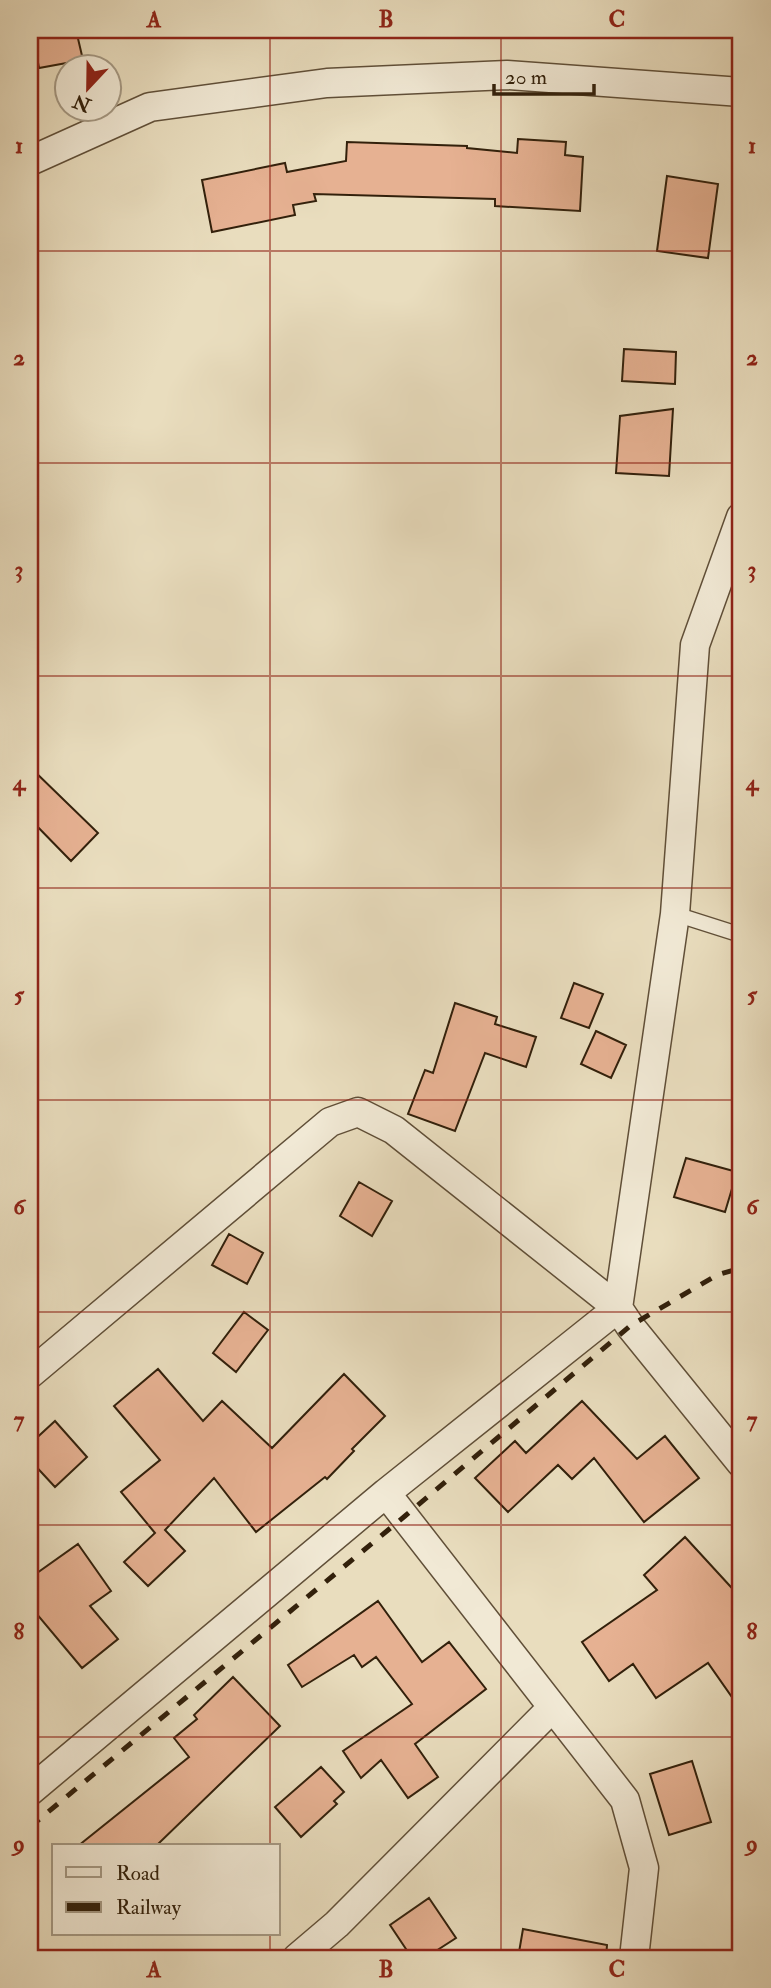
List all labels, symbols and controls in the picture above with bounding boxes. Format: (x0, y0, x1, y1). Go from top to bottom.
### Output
text: A (146, 5, 162, 34)
text: B (378, 5, 394, 34)
text: C (609, 5, 625, 34)
north arrow (52, 52, 122, 122)
scale bar (494, 52, 594, 96)
text: 20 m (505, 64, 547, 91)
text: N (69, 88, 95, 118)
text: 1 (15, 131, 23, 160)
text: 1 (748, 131, 756, 160)
text: 2 (13, 343, 25, 372)
text: 2 (746, 343, 758, 372)
text: 3 (15, 555, 23, 584)
text: 3 (748, 555, 756, 584)
text: 4 (12, 768, 27, 797)
text: 4 (745, 768, 760, 797)
text: 5 (14, 980, 25, 1009)
text: 5 (747, 980, 758, 1009)
text: 6 (13, 1192, 27, 1221)
text: 6 (746, 1192, 760, 1221)
text: 7 (14, 1405, 25, 1434)
text: 7 (747, 1405, 758, 1434)
text: 8 (14, 1617, 25, 1646)
text: 8 (747, 1617, 758, 1646)
text: 9 (11, 1829, 25, 1858)
text: 9 (744, 1829, 758, 1858)
legend (52, 1844, 280, 1936)
text: Road (116, 1860, 161, 1887)
text: Railway (116, 1894, 182, 1921)
text: A (146, 1955, 162, 1984)
text: B (378, 1955, 394, 1984)
text: C (609, 1955, 625, 1984)

